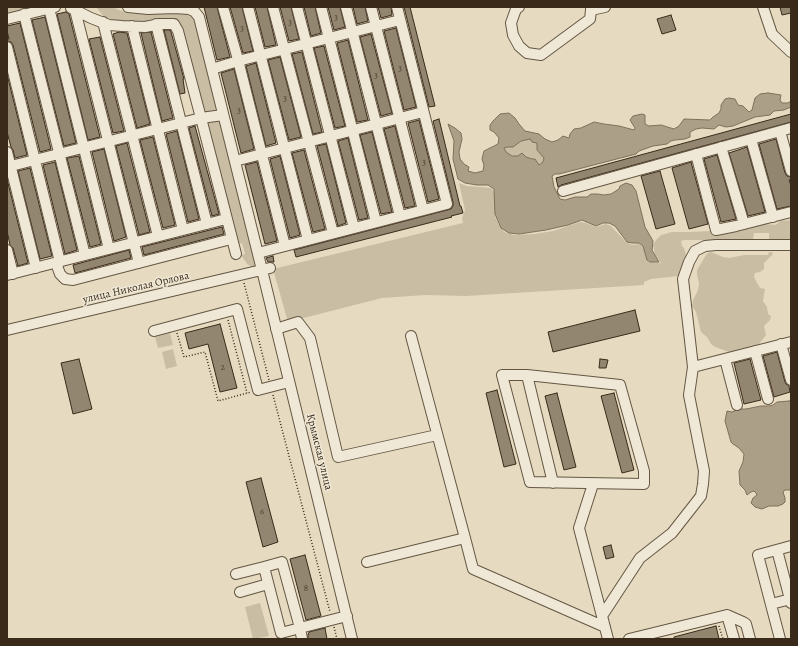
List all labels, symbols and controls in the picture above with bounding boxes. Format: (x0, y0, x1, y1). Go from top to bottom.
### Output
house number: 3 (334, 13, 338, 23)
house number: 3 (288, 18, 292, 28)
house number: 3 (240, 24, 244, 34)
house number: 3 (398, 64, 402, 74)
house number: 3 (374, 71, 378, 81)
house number: 3 (283, 94, 287, 104)
house number: 3 (237, 106, 241, 116)
house number: 3 (422, 158, 426, 168)
street label: улица Николая Орлова (82, 269, 190, 307)
house number: 2 (221, 363, 225, 373)
street label: Крымская улица (303, 412, 335, 492)
house number: 6 (260, 507, 264, 517)
house number: 8 (304, 584, 308, 594)

